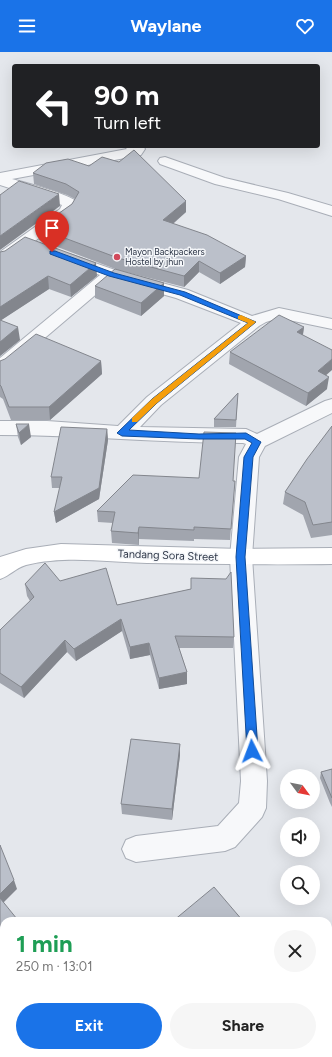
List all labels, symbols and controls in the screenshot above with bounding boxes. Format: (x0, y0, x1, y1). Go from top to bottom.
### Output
icon: menu (16, 15, 38, 37)
text: Waylane (131, 15, 201, 37)
icon: heart (294, 15, 316, 37)
text: 90 m (94, 78, 159, 112)
icon: left (28, 80, 80, 132)
text: Turn left (94, 112, 161, 134)
pin (35, 211, 69, 252)
icon: arrive (41, 217, 63, 239)
place label: Mayon Backpackers Hostel by jhun (125, 246, 205, 267)
marker: Mayon Backpackers Hostel by jhun (112, 252, 122, 262)
street label: Tandang Sora Street (118, 547, 218, 564)
position arrow (231, 730, 273, 772)
north arrow (280, 769, 320, 809)
map controls (280, 769, 320, 905)
button: sound (280, 817, 320, 857)
button: search (280, 865, 320, 905)
text: 1 min (16, 929, 73, 958)
button: close (274, 930, 316, 972)
text: 250 m · 13:01 (16, 959, 93, 974)
button: Exit (16, 1003, 162, 1049)
button: Share (170, 1003, 316, 1049)

